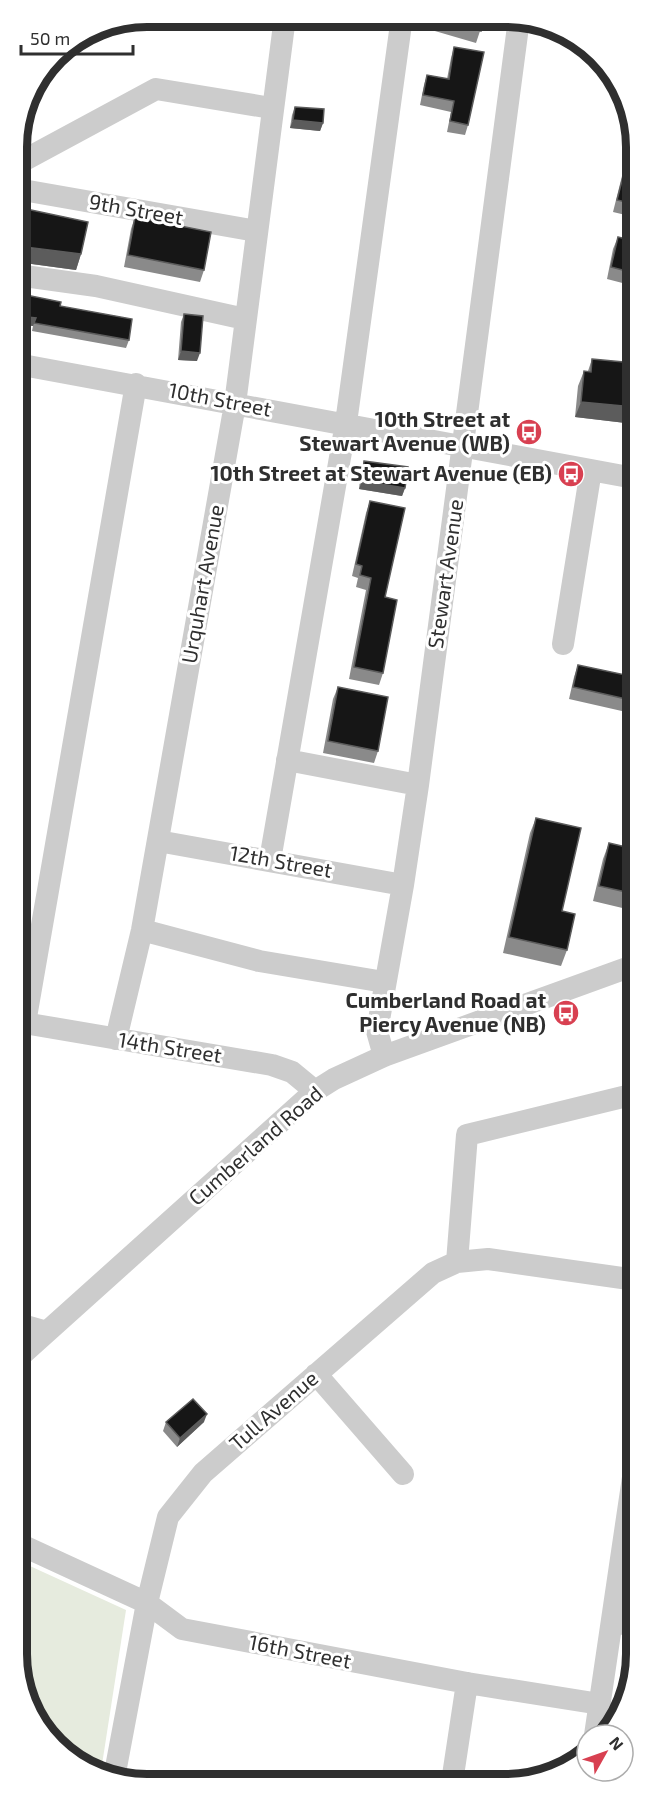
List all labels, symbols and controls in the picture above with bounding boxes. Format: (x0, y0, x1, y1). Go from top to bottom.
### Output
scale bar (21, 18, 134, 56)
text: 50 m (30, 27, 70, 49)
street label: 9th Street (87, 188, 185, 229)
street label: 10th Street (167, 376, 274, 421)
place label: 10th Street at Stewart Avenue (WB) (299, 406, 510, 455)
bus stop icon: 10th Street at Stewart Avenue (WB) (514, 417, 544, 447)
bus stop icon: 10th Street at Stewart Avenue (EB) (556, 459, 586, 489)
place label: 10th Street at Stewart Avenue (EB) (211, 460, 552, 485)
street label: Stewart Avenue (422, 497, 467, 650)
street label: Urquhart Avenue (175, 502, 228, 665)
street label: 12th Street (228, 839, 334, 882)
place label: Cumberland Road at Piercy Avenue (NB) (345, 987, 546, 1037)
bus stop icon: Cumberland Road at Piercy Avenue (NB) (551, 998, 581, 1028)
street label: 14th Street (117, 1026, 224, 1067)
street label: Cumberland Road (183, 1080, 327, 1210)
street label: Tull Avenue (224, 1365, 322, 1455)
street label: 16th Street (247, 1628, 354, 1673)
north arrow (575, 1723, 635, 1783)
text: N (606, 1733, 628, 1754)

